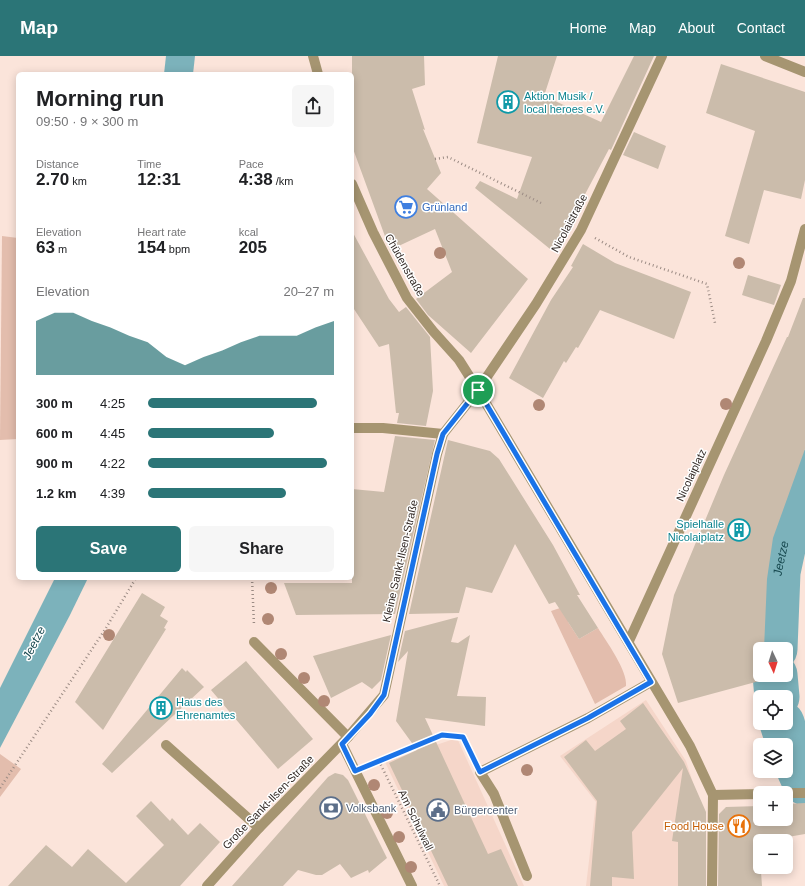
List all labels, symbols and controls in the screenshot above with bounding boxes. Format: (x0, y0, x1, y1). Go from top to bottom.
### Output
text: Map (20, 17, 58, 38)
text: Home (570, 20, 607, 36)
text: Map (629, 20, 656, 36)
text: About (678, 20, 715, 36)
text: Contact (737, 20, 785, 36)
button: share (292, 85, 334, 127)
text: Morning run (36, 86, 164, 111)
building icon: Aktion Musik / local heroes e.V. (495, 89, 521, 115)
place label: Aktion Musik / local heroes e.V. (524, 90, 605, 115)
text: 09:50 · 9 × 300 m (36, 114, 138, 129)
text: Distance (36, 158, 79, 170)
text: Time (137, 158, 161, 170)
text: Pace (239, 158, 264, 170)
text: 2.70 (36, 170, 69, 189)
text: 12:31 (137, 170, 181, 189)
text: 4:38 (239, 170, 273, 189)
text: km (69, 175, 87, 187)
text: /km (273, 175, 293, 187)
street label: Nicolaistraße (549, 192, 589, 254)
supermarket icon: Grünland (393, 194, 419, 220)
place label: Grünland (422, 201, 467, 213)
text: Elevation (36, 226, 81, 238)
text: Heart rate (137, 226, 186, 238)
text: kcal (239, 226, 258, 238)
street label: Chüdenstraße (383, 232, 427, 298)
text: 63 (36, 238, 55, 257)
text: 154 (137, 238, 166, 257)
text: 205 (239, 238, 267, 257)
text: m (55, 243, 67, 255)
text: bpm (166, 243, 190, 255)
text: Elevation (36, 284, 89, 299)
text: 20–27 m (283, 284, 334, 299)
pin (461, 373, 495, 407)
icon: arrive (467, 379, 489, 401)
text: 300 m (36, 396, 73, 411)
text: 4:25 (100, 396, 125, 411)
text: 600 m (36, 426, 73, 441)
text: 4:45 (100, 426, 125, 441)
street label: Nicolaiplatz (674, 447, 708, 503)
text: 900 m (36, 456, 73, 471)
text: 4:22 (100, 456, 125, 471)
text: 1.2 km (36, 486, 76, 501)
text: 4:39 (100, 486, 125, 501)
street label: Kleine Sankt-Ilsen-Straße (380, 499, 420, 623)
building icon: Spielhalle Nicolaiplatz (726, 517, 752, 543)
place label: Spielhalle Nicolaiplatz (668, 518, 724, 543)
button: Save (36, 526, 181, 572)
button: Share (189, 526, 334, 572)
water label: Jeetze (771, 539, 792, 577)
water label: Jeetze (19, 624, 48, 663)
north arrow (753, 642, 793, 682)
map controls (753, 642, 793, 874)
button: locate (753, 690, 793, 730)
building icon: Haus des Ehrenamtes (148, 695, 174, 721)
place label: Haus des Ehrenamtes (176, 696, 236, 721)
button: layers (753, 738, 793, 778)
street label: Große Sankt-Ilsen-Straße (220, 753, 316, 851)
button: + (753, 786, 793, 826)
street label: Am Schulwall (396, 788, 436, 852)
bank icon: Volksbank (318, 795, 344, 821)
public building icon: Bürgercenter (425, 797, 451, 823)
place label: Volksbank (346, 802, 397, 814)
place label: Bürgercenter (454, 804, 518, 816)
restaurant icon: Food House (726, 813, 752, 839)
place label: Food House (664, 820, 724, 832)
button: − (753, 834, 793, 874)

